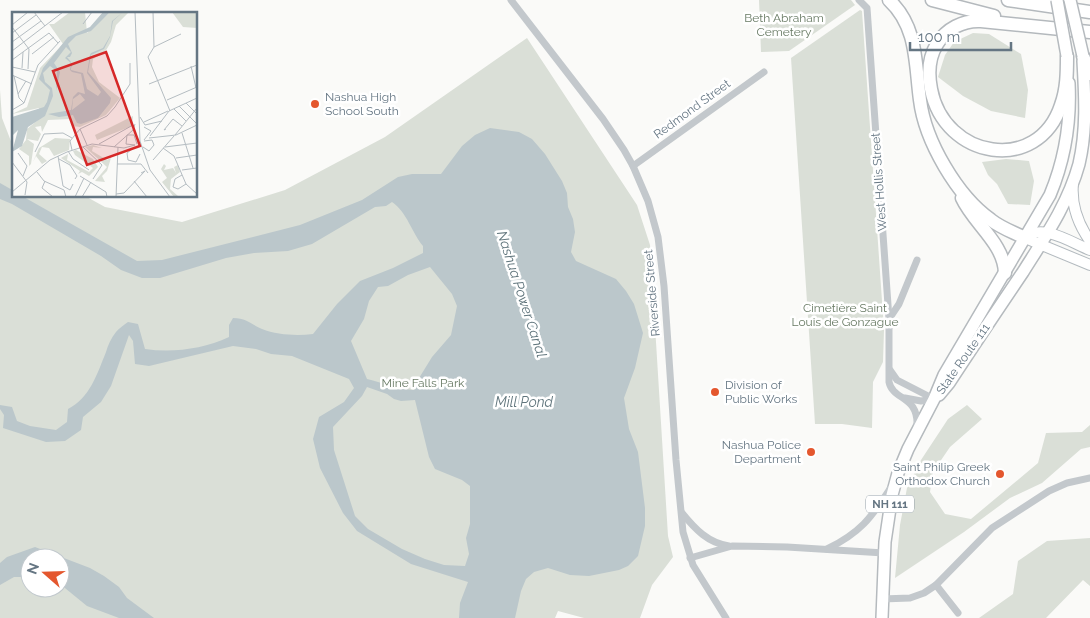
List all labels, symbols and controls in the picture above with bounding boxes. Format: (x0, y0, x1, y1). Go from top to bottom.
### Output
park label: Beth Abraham Cemetery (744, 11, 824, 39)
inset map (12, 12, 198, 198)
scale bar (910, 20, 1011, 52)
text: 100 m (918, 28, 960, 46)
street label: Redmond Street (651, 77, 733, 141)
place label: Nashua High School South (325, 90, 399, 118)
marker: Nashua High School South (309, 98, 321, 110)
street label: West Hollis Street (869, 132, 889, 232)
water label: Nashua Power Canal (494, 229, 550, 360)
street label: Riverside Street (641, 249, 663, 337)
park label: Cimetière Saint Louis de Gonzague (792, 301, 898, 329)
street label: State Route 111 (933, 321, 993, 397)
park label: Mine Falls Park (382, 376, 465, 390)
place label: Division of Public Works (725, 378, 798, 406)
marker: Division of Public Works (709, 386, 721, 398)
water label: Mill Pond (495, 394, 554, 410)
place label: Nashua Police Department (722, 438, 801, 466)
marker: Nashua Police Department (805, 446, 817, 458)
place label: Saint Philip Greek Orthodox Church (893, 460, 991, 488)
marker: Saint Philip Greek Orthodox Church (994, 468, 1006, 480)
road number: NH 111 (866, 496, 914, 512)
north arrow (20, 548, 70, 598)
text: N (23, 561, 42, 576)

